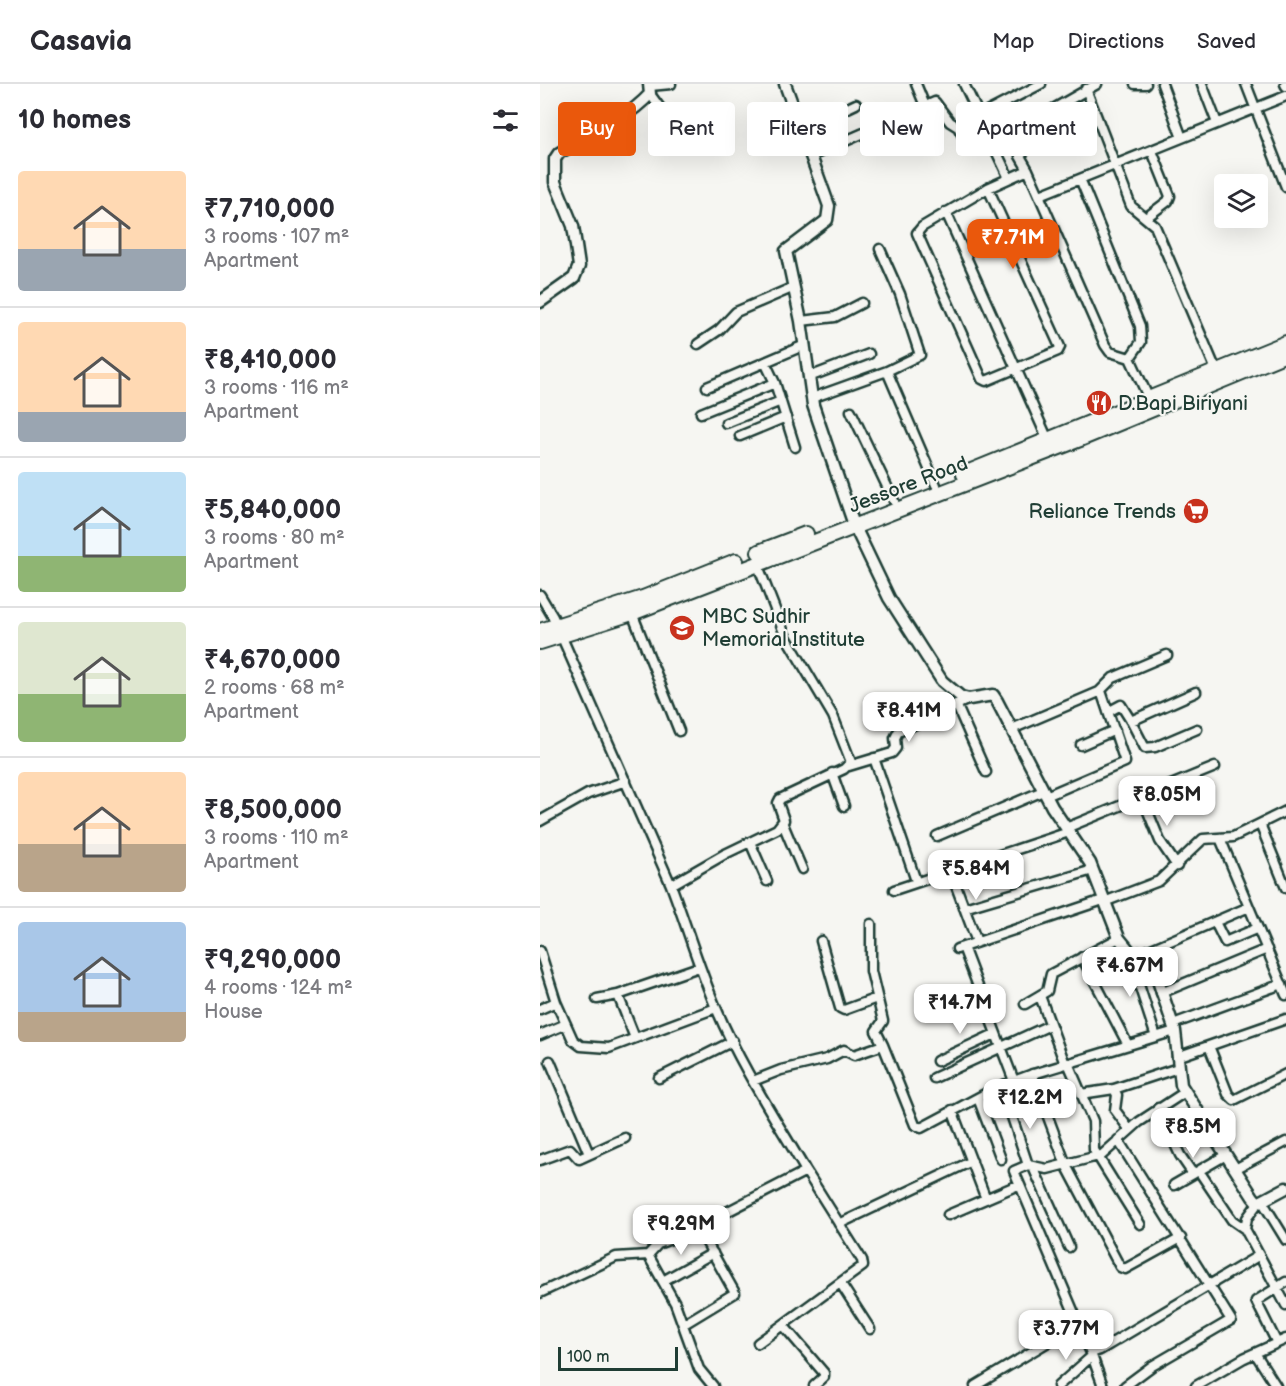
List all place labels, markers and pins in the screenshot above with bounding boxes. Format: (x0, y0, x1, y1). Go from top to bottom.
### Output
pin: ₹7.71M (964, 219, 1062, 270)
restaurant icon: D.Bapi Biriyani (1084, 388, 1114, 418)
place label: D.Bapi Biriyani (1118, 392, 1248, 416)
supermarket icon: Reliance Trends (1181, 496, 1211, 526)
place label: Reliance Trends (1029, 500, 1176, 524)
place label: MBC Sudhir Memorial Institute (702, 605, 865, 652)
school or university icon: MBC Sudhir Memorial Institute (667, 613, 697, 643)
pin: ₹8.41M (860, 692, 958, 743)
pin: ₹8.05M (1118, 776, 1216, 827)
pin: ₹5.84M (927, 850, 1025, 901)
pin: ₹4.67M (1081, 947, 1179, 998)
pin: ₹14.7M (911, 984, 1009, 1035)
pin: ₹12.2M (981, 1079, 1079, 1130)
pin: ₹8.5M (1151, 1108, 1235, 1159)
pin: ₹9.29M (632, 1205, 730, 1256)
pin: ₹3.77M (1017, 1310, 1115, 1361)

